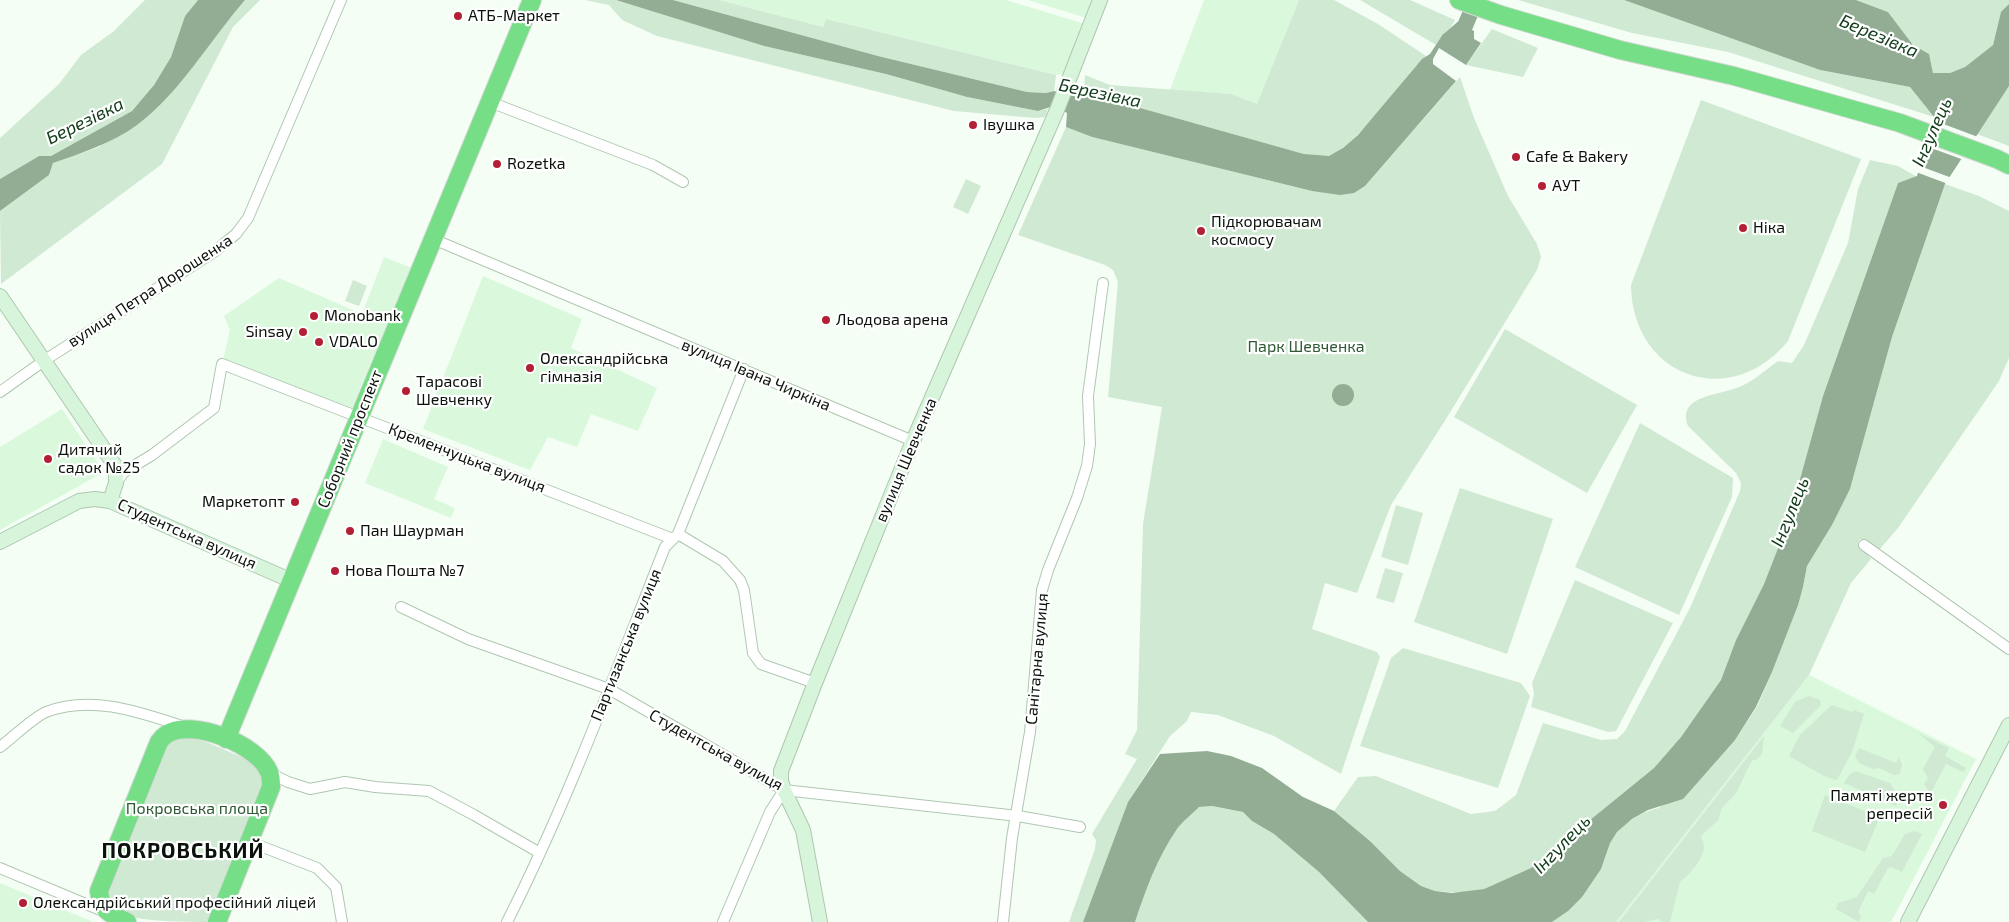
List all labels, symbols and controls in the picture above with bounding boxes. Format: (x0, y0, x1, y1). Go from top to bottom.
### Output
place label: АТБ-Маркет (468, 6, 560, 26)
marker: АТБ-Маркет (452, 10, 464, 22)
water label: Березівка (1836, 10, 1922, 62)
water label: Березівка (1057, 74, 1143, 112)
water label: Березівка (43, 93, 127, 149)
water label: Інгулець (1907, 94, 1957, 170)
place label: Івушка (983, 115, 1035, 135)
marker: Івушка (967, 119, 979, 131)
place label: Cafe & Bakery (1526, 147, 1628, 167)
marker: Cafe & Bakery (1510, 151, 1522, 163)
place label: Rozetka (507, 154, 566, 174)
marker: Rozetka (491, 158, 503, 170)
place label: АУТ (1552, 176, 1580, 196)
marker: АУТ (1536, 180, 1548, 192)
place label: Підкорювачам космосу (1211, 212, 1322, 250)
place label: Ніка (1753, 218, 1785, 238)
marker: Ніка (1737, 222, 1749, 234)
marker: Підкорювачам космосу (1195, 225, 1207, 237)
street label: вулиця Петра Дорошенка (64, 231, 236, 351)
place label: Monobank (324, 306, 401, 326)
marker: Monobank (308, 310, 320, 322)
place label: Льодова арена (836, 310, 948, 330)
marker: Льодова арена (820, 314, 832, 326)
place label: Sinsay (245, 322, 293, 342)
marker: Sinsay (297, 326, 309, 338)
place label: VDALO (329, 332, 378, 352)
street label: вулиця Івана Чиркіна (679, 335, 833, 415)
marker: VDALO (313, 336, 325, 348)
park label: Парк Шевченка (1247, 337, 1365, 357)
place label: Олександрійська гімназія (540, 349, 668, 387)
marker: Олександрійська гімназія (524, 362, 536, 374)
street label: Соборний проспект (314, 367, 386, 511)
place label: Тарасові Шевченку (416, 372, 492, 410)
marker: Тарасові Шевченку (400, 385, 412, 397)
street label: вулиця Шевченка (871, 395, 941, 525)
street label: Кременчуцька вулиця (386, 419, 548, 497)
place label: Дитячий садок №25 (58, 440, 140, 478)
marker: Дитячий садок №25 (42, 453, 54, 465)
water label: Інгулець (1766, 474, 1814, 550)
place label: Маркетопт (202, 492, 285, 512)
street label: Студентська вулиця (114, 495, 260, 573)
marker: Маркетопт (289, 496, 301, 508)
place label: Пан Шаурман (360, 521, 464, 541)
marker: Пан Шаурман (344, 525, 356, 537)
place label: Нова Пошта №7 (345, 561, 464, 581)
marker: Нова Пошта №7 (329, 565, 341, 577)
street label: Партизанська вулиця (587, 566, 665, 724)
street label: Санітарна вулиця (1022, 592, 1052, 726)
street label: Студентська вулиця (646, 705, 786, 795)
place label: Памяті жертв репресій (1830, 786, 1933, 824)
park label: Покровська площа (126, 799, 268, 819)
marker: Памяті жертв репресій (1937, 799, 1949, 811)
water label: Інгулець (1529, 810, 1595, 878)
district label: ПОКРОВСЬКИЙ (100, 838, 266, 864)
place label: Олександрійський професійний ліцей (33, 893, 316, 913)
marker: Олександрійський професійний ліцей (17, 897, 29, 909)

